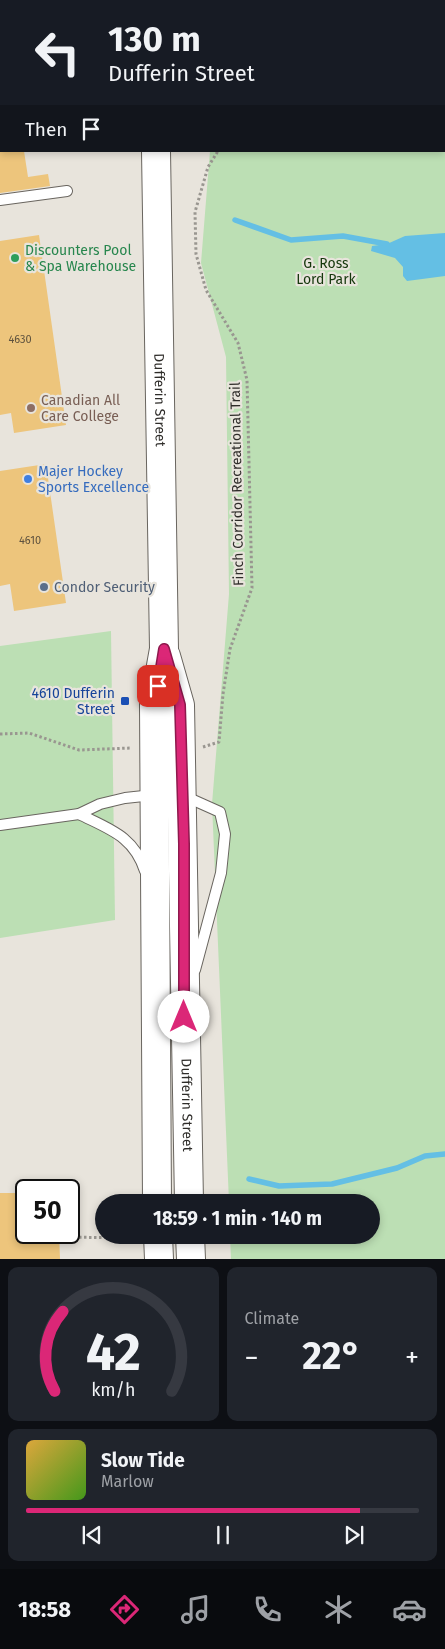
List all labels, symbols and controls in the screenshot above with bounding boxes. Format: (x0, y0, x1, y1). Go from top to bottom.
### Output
text: 130 m (108, 18, 201, 60)
icon: left (25, 20, 90, 85)
text: Dufferin Street (108, 60, 255, 87)
icon: arrive (77, 115, 105, 143)
text: Then (25, 118, 67, 141)
place label: Discounters Pool & Spa Warehouse (25, 242, 136, 275)
marker: Discounters Pool & Spa Warehouse (9, 252, 21, 264)
park label: G. Ross Lord Park (296, 255, 357, 288)
house number: 4630 (8, 333, 32, 346)
street label: Dufferin Street (151, 353, 169, 448)
street label: Finch Corridor Recreational Trail (227, 382, 247, 586)
place label: Canadian All Care College (41, 392, 120, 425)
marker: Canadian All Care College (25, 402, 37, 414)
place label: Majer Hockey Sports Excellence (38, 463, 149, 496)
marker: Majer Hockey Sports Excellence (22, 473, 34, 485)
house number: 4610 (19, 534, 41, 547)
place label: Condor Security (54, 579, 155, 596)
marker: Condor Security (38, 581, 50, 593)
pin (137, 665, 179, 707)
icon: arrive (144, 672, 172, 700)
place label: 4610 Dufferin Street (32, 685, 116, 718)
marker: 4610 Dufferin Street (119, 695, 131, 707)
position arrow (157, 990, 209, 1042)
street label: Dufferin Street (178, 1058, 197, 1153)
speed limit sign: 50 (15, 1179, 80, 1244)
text: 18:59 · 1 min · 140 m (153, 1207, 322, 1230)
text: Climate (245, 1309, 299, 1328)
text: 42 (86, 1321, 141, 1384)
text: 22° (302, 1333, 361, 1379)
text: − (245, 1341, 259, 1374)
text: + (405, 1341, 419, 1374)
text: km/h (91, 1379, 135, 1401)
text: Slow Tide (101, 1449, 185, 1472)
text: Marlow (101, 1472, 154, 1491)
icon: previous (78, 1521, 106, 1549)
icon: pause (209, 1521, 237, 1549)
icon: next (340, 1521, 368, 1549)
icon: directions (107, 1592, 142, 1627)
icon: music (178, 1592, 213, 1627)
icon: phone (250, 1592, 285, 1627)
icon: climate (321, 1592, 356, 1627)
icon: car (392, 1592, 427, 1627)
text: 18:58 (18, 1596, 71, 1623)

